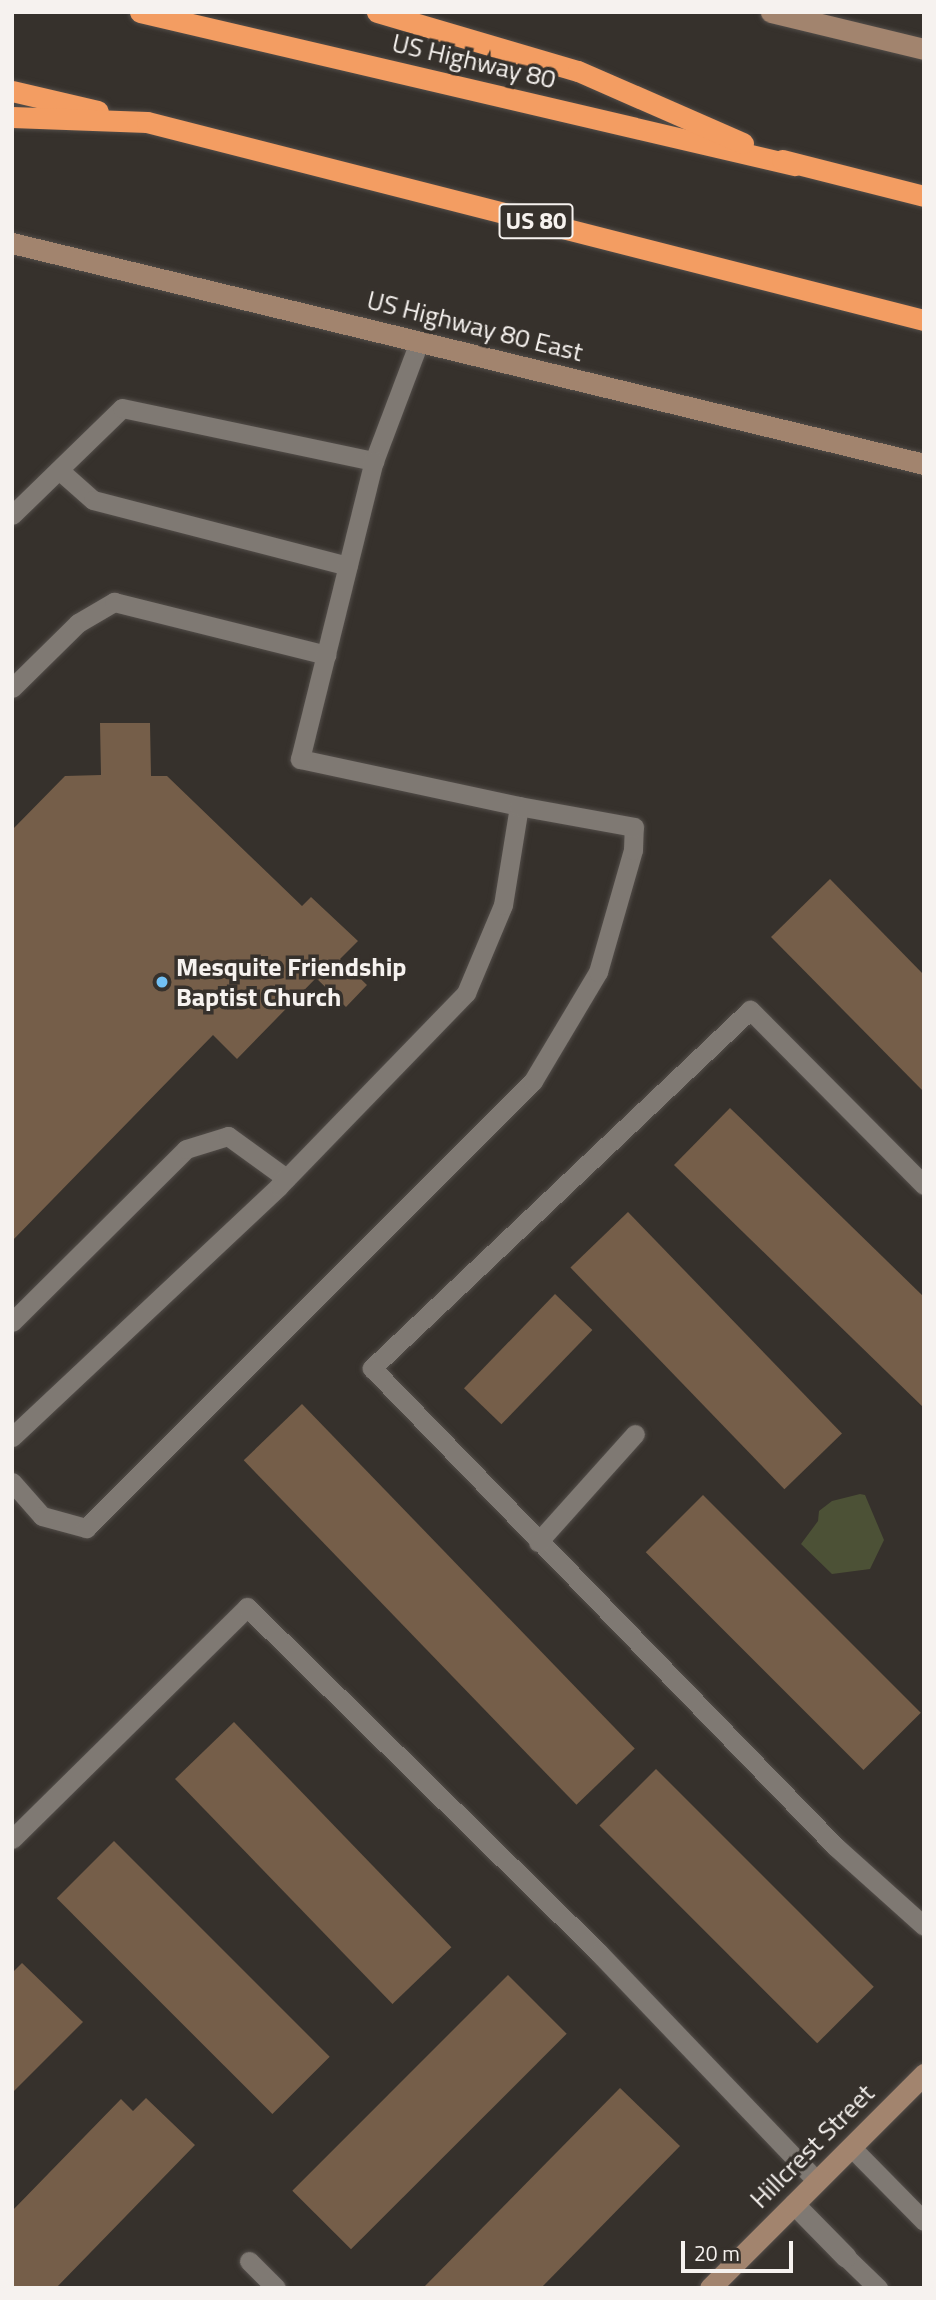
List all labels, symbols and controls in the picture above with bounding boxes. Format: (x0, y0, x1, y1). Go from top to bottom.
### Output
street label: US Highway 80 (389, 27, 559, 95)
road number: US 80 (498, 201, 574, 242)
street label: US Highway 80 East (364, 284, 586, 368)
place label: Mesquite Friendship Baptist Church (176, 951, 406, 1012)
marker: Mesquite Friendship Baptist Church (154, 974, 170, 990)
street label: Hillcrest Street (744, 2078, 880, 2214)
scale bar (684, 2226, 796, 2270)
text: 20 m (694, 2237, 740, 2269)

